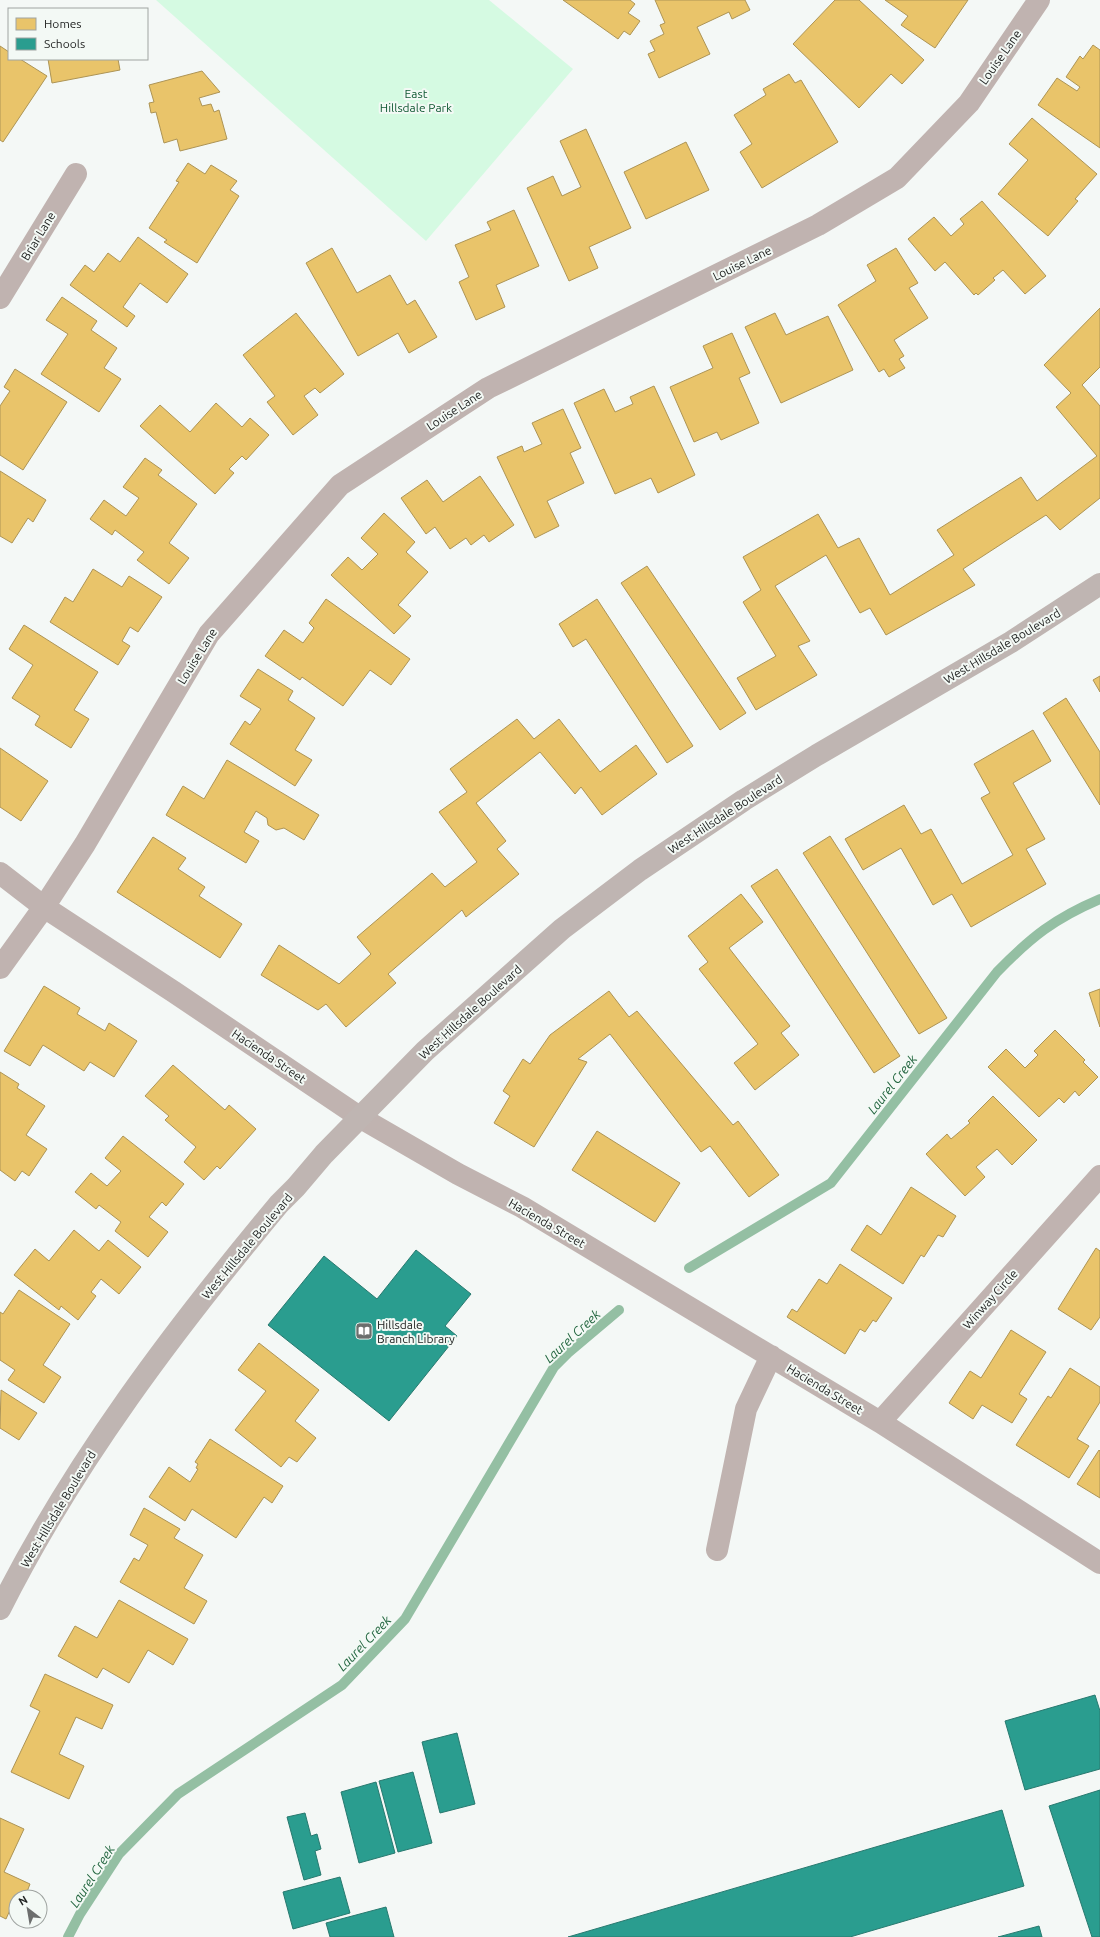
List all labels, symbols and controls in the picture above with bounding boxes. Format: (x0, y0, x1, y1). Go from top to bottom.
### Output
legend (8, 8, 148, 60)
text: Homes (44, 17, 82, 30)
street label: Louise Lane (977, 27, 1023, 87)
text: Schools (44, 37, 85, 50)
park label: East Hillsdale Park (380, 87, 452, 114)
street label: Briar Lane (18, 209, 58, 263)
street label: Louise Lane (711, 243, 773, 283)
street label: Louise Lane (424, 387, 484, 433)
street label: West Hillsdale Boulevard (941, 606, 1063, 686)
street label: Louise Lane (175, 626, 219, 686)
street label: West Hillsdale Boulevard (665, 772, 785, 856)
street label: West Hillsdale Boulevard (416, 962, 524, 1062)
street label: Hacienda Street (230, 1027, 308, 1086)
water label: Laurel Creek (865, 1051, 920, 1116)
street label: West Hillsdale Boulevard (199, 1191, 295, 1301)
street label: Hacienda Street (507, 1196, 588, 1250)
street label: Winway Circle (960, 1267, 1020, 1331)
water label: Laurel Creek (541, 1306, 603, 1365)
place label: Hillsdale Branch Library (377, 1318, 455, 1345)
library icon: Hillsdale Branch Library (354, 1321, 374, 1341)
street label: Hacienda Street (785, 1361, 865, 1417)
street label: West Hillsdale Boulevard (18, 1448, 98, 1570)
water label: Laurel Creek (334, 1612, 394, 1673)
water label: Laurel Creek (67, 1842, 117, 1910)
north arrow (8, 1889, 48, 1929)
text: N (16, 1893, 29, 1908)

